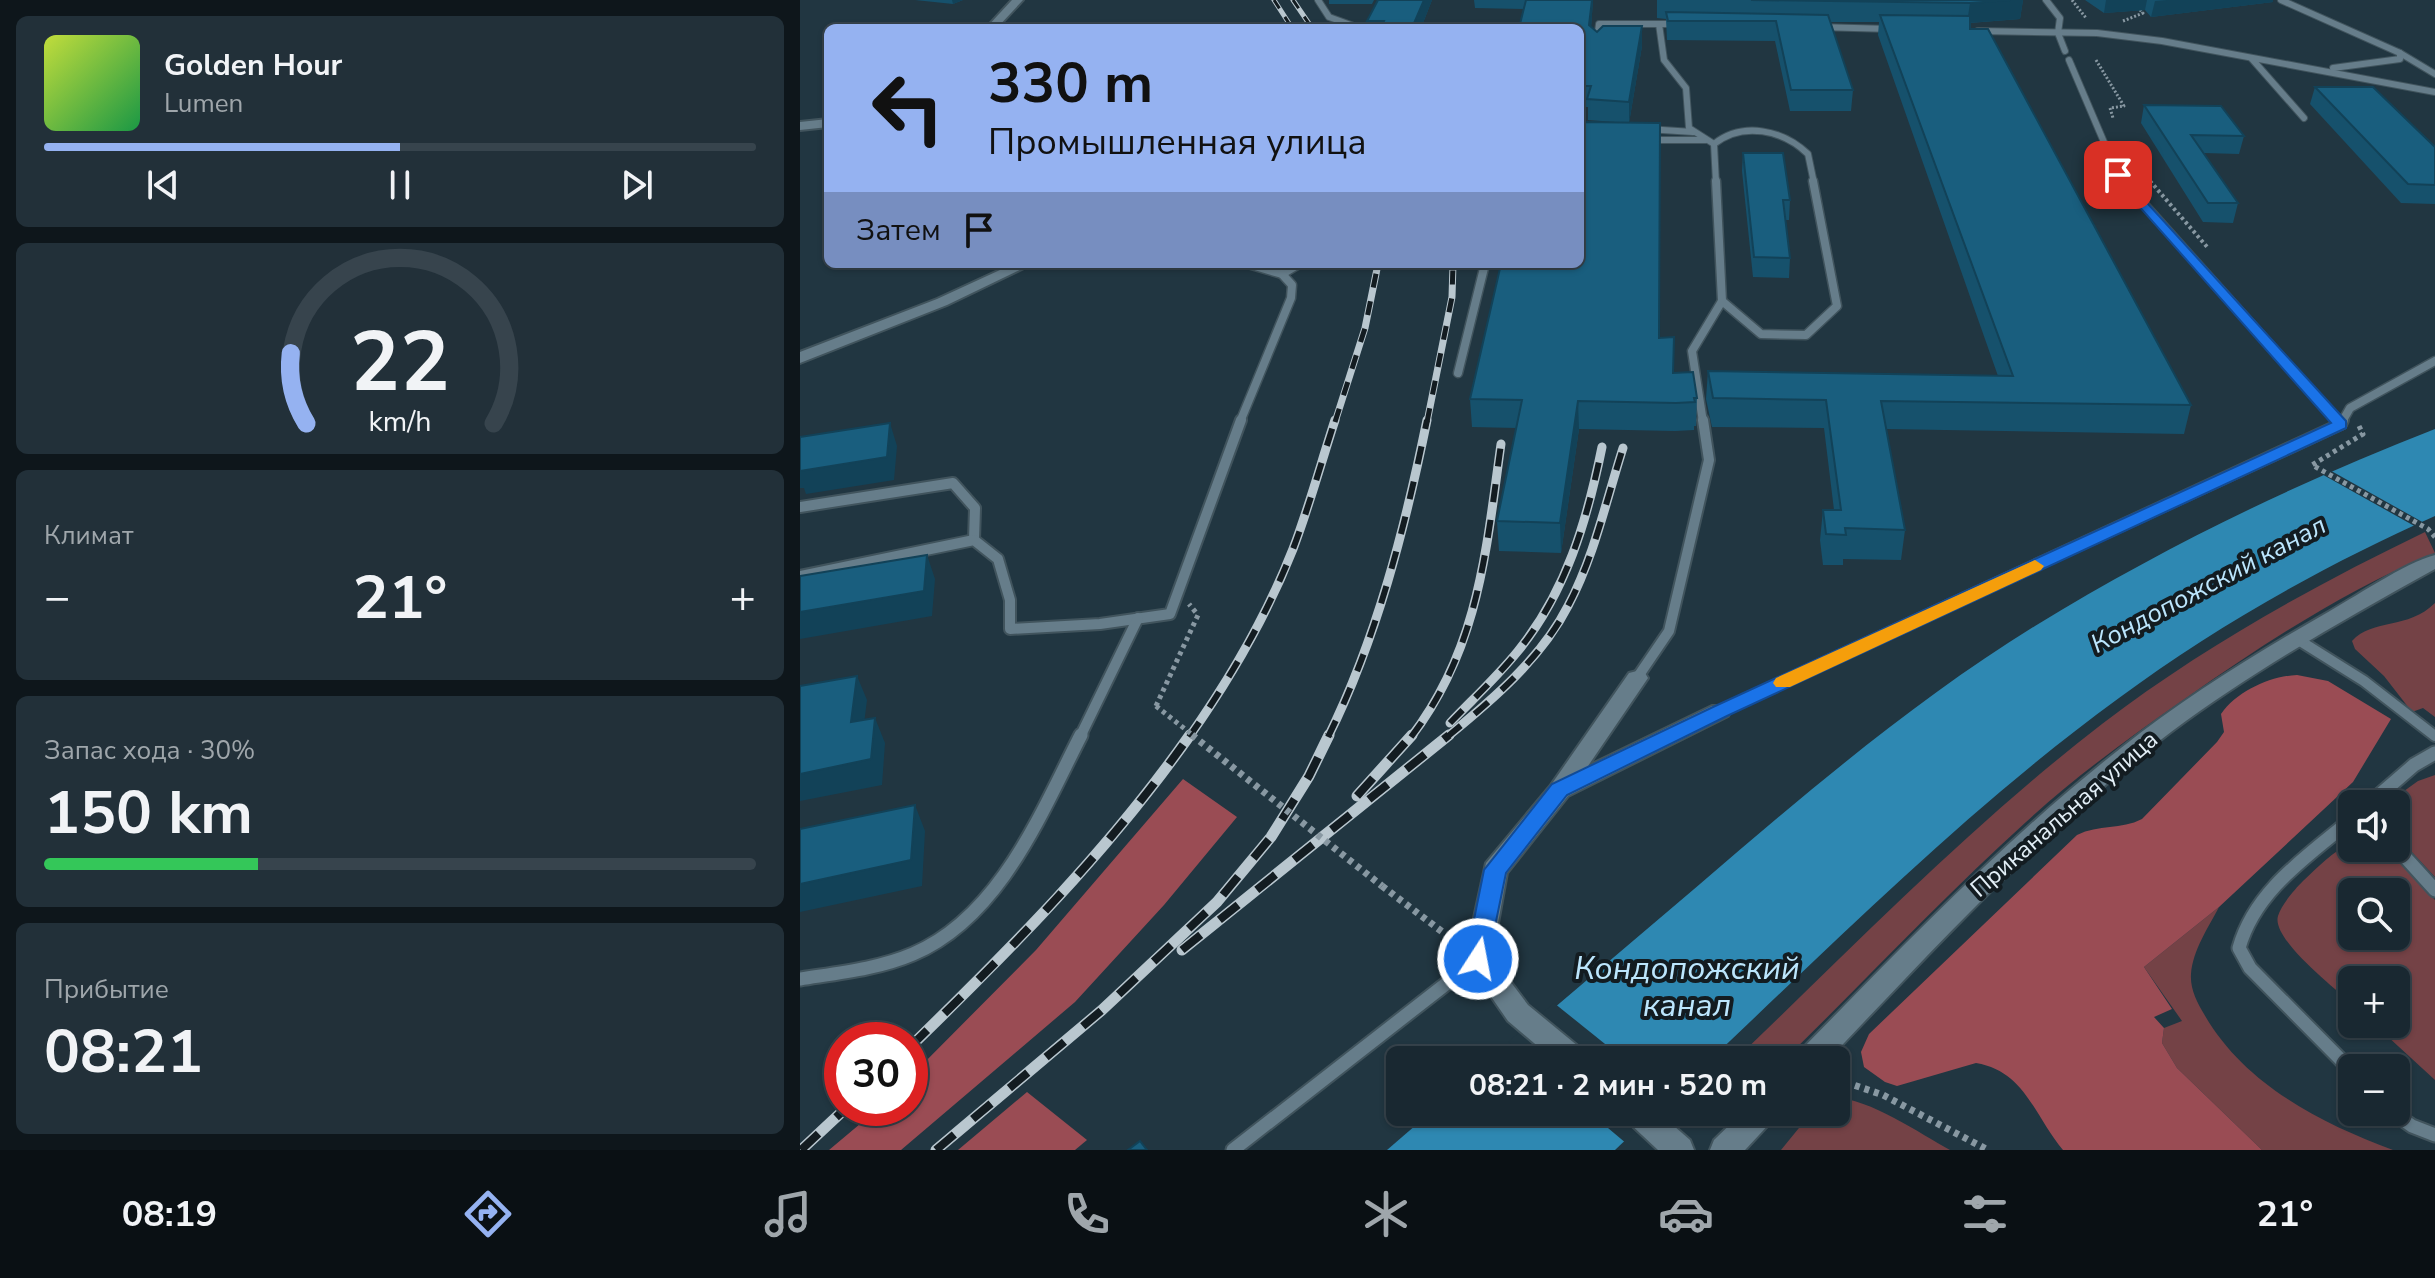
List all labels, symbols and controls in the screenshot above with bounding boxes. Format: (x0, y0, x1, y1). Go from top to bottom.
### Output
text: Golden Hour (164, 45, 342, 86)
text: 330 m (988, 45, 1153, 122)
icon: left (856, 56, 960, 160)
text: Lumen (164, 86, 243, 121)
text: Промышленная улица (988, 118, 1367, 167)
pin (2084, 141, 2152, 209)
icon: arrive (2096, 153, 2140, 197)
icon: previous (141, 163, 185, 207)
icon: pause (378, 163, 422, 207)
icon: next (615, 163, 659, 207)
icon: arrive (957, 208, 1001, 252)
text: Затем (856, 210, 941, 251)
text: 22 (350, 306, 450, 419)
text: km/h (369, 402, 431, 441)
water label: Кондопожский канал (2084, 508, 2332, 661)
text: Климат (44, 518, 133, 553)
text: 21° (353, 557, 447, 639)
text: − (44, 568, 70, 628)
text: + (730, 568, 756, 628)
street label: Приканальная улица (1963, 724, 2165, 904)
text: Запас хода · 30% (44, 733, 255, 768)
text: 150 km (44, 772, 253, 854)
map controls (2338, 790, 2410, 1126)
button: sound (2338, 790, 2410, 862)
button: search (2338, 878, 2410, 950)
position arrow (1436, 917, 1520, 1001)
water label: Кондопожский канал (1574, 947, 1800, 1027)
button: + (2338, 966, 2410, 1038)
text: Прибытие (44, 972, 169, 1007)
text: 08:21 (44, 1011, 203, 1093)
speed limit sign: 30 (824, 1022, 928, 1126)
button: − (2338, 1054, 2410, 1126)
text: 08:21 · 2 мин · 520 m (1469, 1065, 1767, 1106)
icon: directions (460, 1186, 516, 1242)
icon: music (760, 1186, 816, 1242)
icon: phone (1059, 1186, 1115, 1242)
icon: climate (1358, 1186, 1414, 1242)
icon: car (1658, 1186, 1714, 1242)
icon: filters (1957, 1186, 2013, 1242)
text: 08:19 (122, 1190, 217, 1239)
text: 21° (2256, 1190, 2313, 1239)

